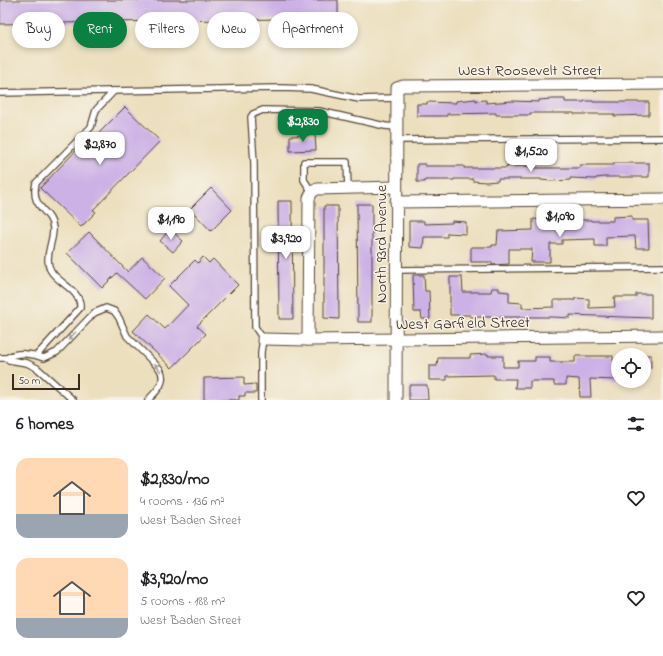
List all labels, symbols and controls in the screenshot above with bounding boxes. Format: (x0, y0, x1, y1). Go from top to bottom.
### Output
chip: Buy (12, 12, 65, 48)
chip: Rent (73, 12, 127, 48)
chip: Filters (135, 12, 199, 48)
chip: New (207, 12, 260, 48)
chip: Apartment (268, 12, 358, 48)
street label: West Roosevelt Street (458, 59, 603, 83)
pin: $2,830 (270, 109, 336, 143)
text: $2,830 (287, 112, 319, 131)
pin: $2,870 (67, 132, 133, 166)
text: $2,870 (84, 135, 116, 154)
pin: $1,520 (498, 139, 564, 173)
text: $1,520 (514, 142, 548, 161)
street label: North 93rd Avenue (370, 184, 394, 303)
pin: $1,090 (527, 204, 593, 238)
pin: $1,190 (138, 207, 204, 241)
text: $1,090 (545, 207, 575, 226)
text: $1,190 (157, 210, 185, 229)
pin: $3,920 (253, 226, 319, 260)
text: $3,920 (270, 229, 302, 248)
street label: West Garfield Street (396, 311, 531, 337)
one-way arrow (67, 331, 77, 341)
map controls (611, 348, 651, 388)
button: locate (611, 348, 651, 388)
one-way arrow (154, 363, 162, 374)
scale bar (12, 372, 80, 391)
text: 50 m (18, 373, 40, 389)
text: 6 homes (16, 412, 74, 437)
icon: filters (625, 413, 647, 435)
text: $2,830/mo (140, 467, 210, 492)
icon: home (48, 474, 96, 522)
icon: heart (625, 487, 647, 509)
text: 4 rooms · 136 m² (140, 492, 225, 511)
text: West Baden Street (140, 511, 241, 530)
text: $3,920/mo (140, 567, 208, 592)
icon: home (48, 574, 96, 622)
icon: heart (625, 587, 647, 609)
text: 5 rooms · 188 m² (140, 592, 225, 611)
text: West Baden Street (140, 611, 241, 630)

